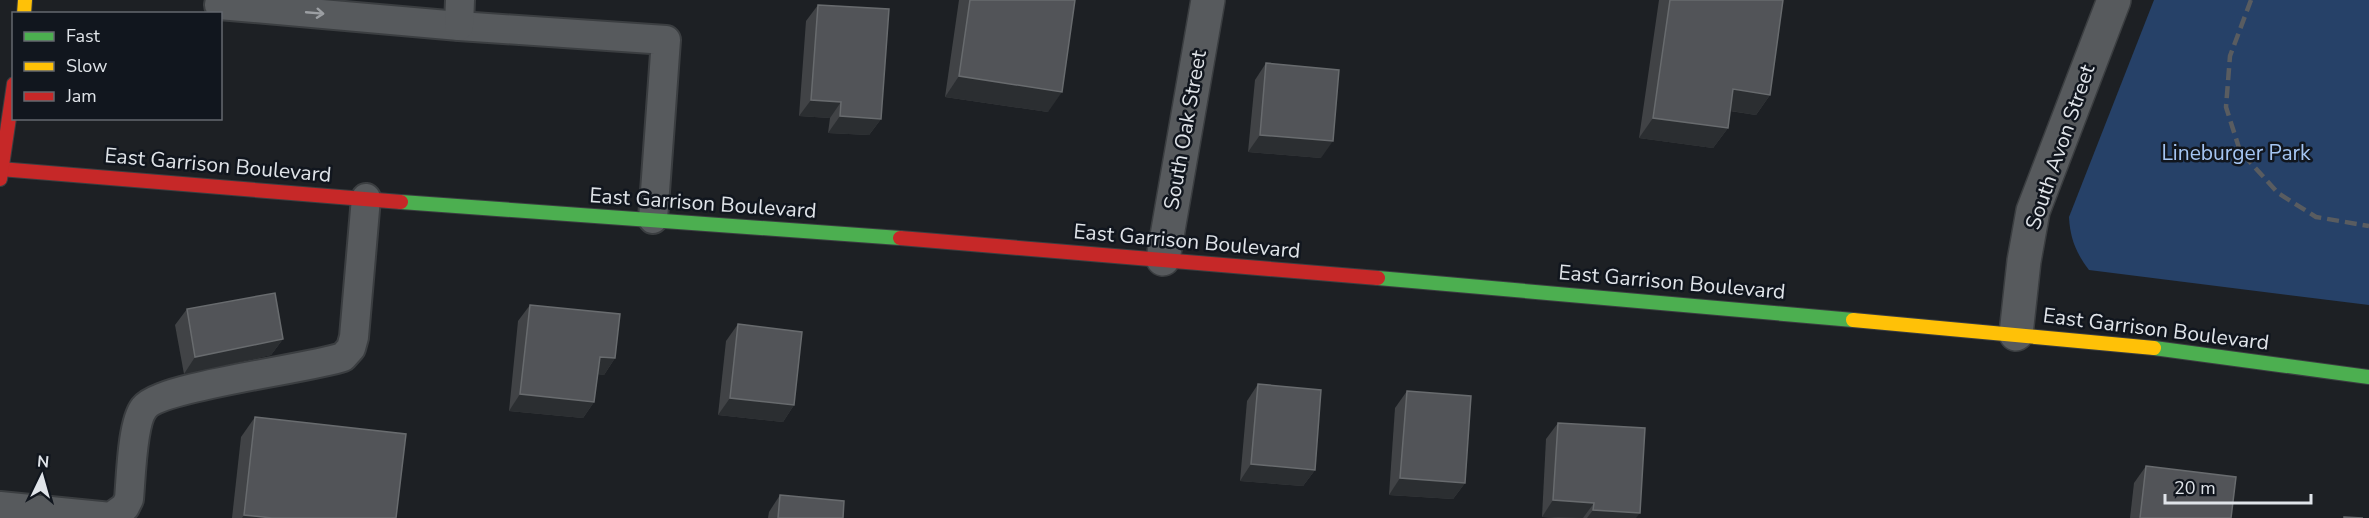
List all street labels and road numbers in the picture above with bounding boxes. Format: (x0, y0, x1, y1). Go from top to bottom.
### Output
street label: South Oak Street (1157, 47, 1213, 212)
street label: South Avon Street (2019, 60, 2102, 233)
street label: East Garrison Boulevard (103, 141, 333, 189)
street label: East Garrison Boulevard (589, 181, 817, 225)
street label: East Garrison Boulevard (1072, 217, 1302, 265)
street label: East Garrison Boulevard (1557, 258, 1787, 306)
street label: East Garrison Boulevard (2041, 301, 2271, 357)

